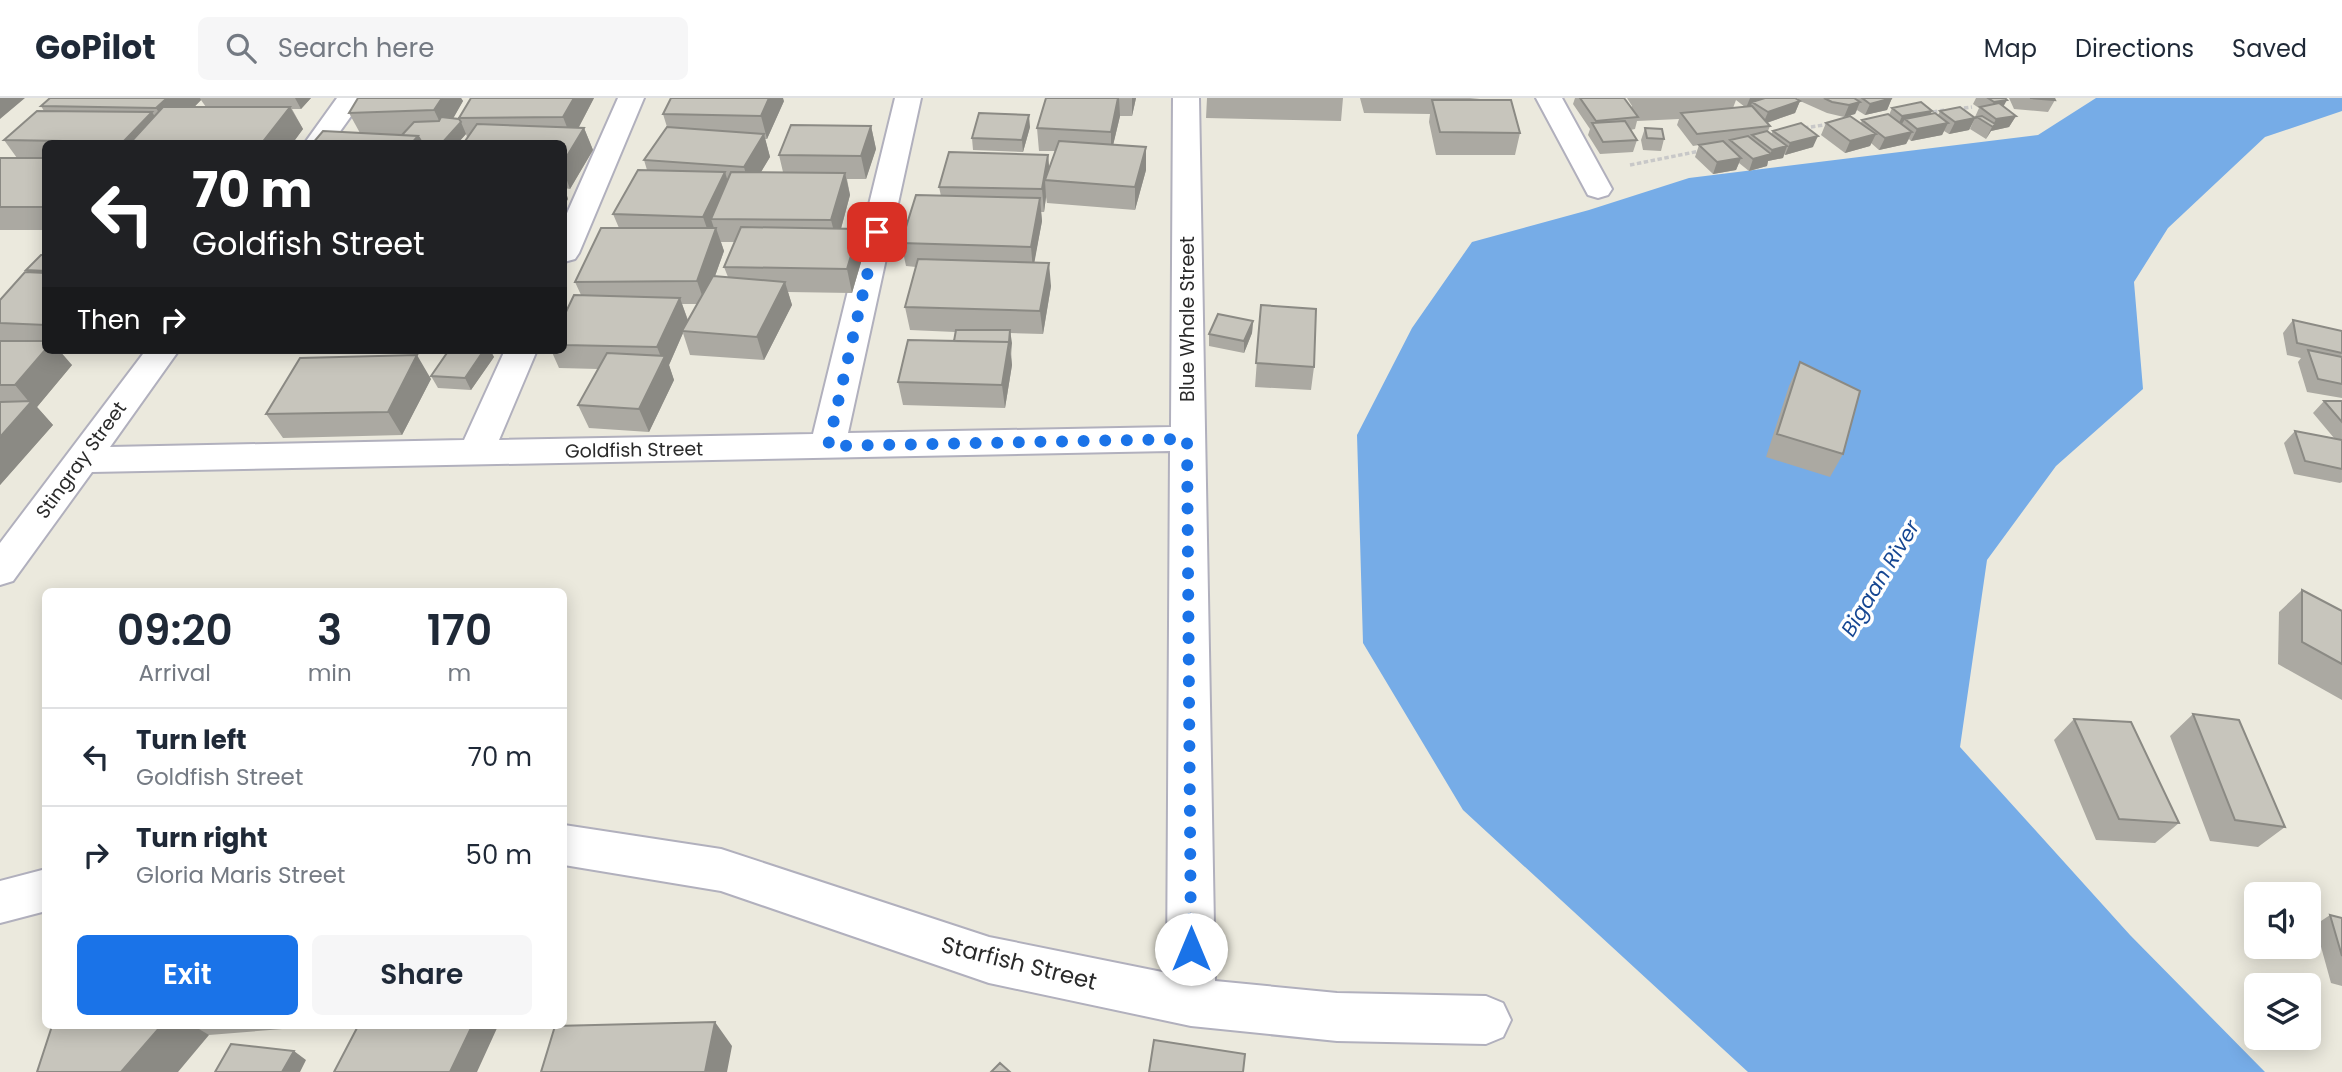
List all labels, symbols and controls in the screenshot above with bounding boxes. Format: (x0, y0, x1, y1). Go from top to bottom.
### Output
search box (198, 17, 688, 80)
text: GoPilot (35, 24, 156, 71)
icon: search (222, 29, 260, 67)
text: Search here (278, 30, 434, 66)
text: Map (1984, 32, 2037, 65)
text: Directions (2075, 32, 2194, 65)
text: Saved (2232, 32, 2307, 65)
text: 70 m (192, 156, 312, 224)
icon: left (77, 168, 168, 259)
pin (847, 202, 907, 262)
icon: arrive (858, 213, 896, 251)
text: Goldfish Street (192, 221, 425, 266)
street label: Blue Whale Street (1174, 236, 1201, 402)
icon: right (154, 301, 192, 339)
text: Then (77, 302, 140, 338)
street label: Stingray Street (29, 396, 133, 524)
street label: Goldfish Street (565, 435, 703, 465)
water label: Bigaan River (1834, 513, 1927, 642)
text: 09:20 (117, 601, 233, 660)
text: 3 (317, 601, 342, 660)
text: 170 (427, 601, 492, 660)
text: Arrival (139, 657, 211, 689)
text: min (308, 657, 352, 689)
text: m (447, 657, 471, 689)
text: Turn left (136, 722, 247, 758)
icon: left (77, 738, 115, 776)
text: 70 m (468, 739, 532, 775)
text: Goldfish Street (136, 761, 303, 793)
text: Turn right (136, 820, 268, 856)
icon: right (77, 836, 115, 874)
text: 50 m (466, 837, 532, 873)
text: Gloria Maris Street (136, 859, 345, 891)
map controls (2244, 882, 2321, 1050)
button: sound (2244, 882, 2321, 959)
position arrow (1154, 912, 1228, 986)
street label: Starfish Street (938, 928, 1100, 998)
button: Exit (77, 935, 298, 1015)
button: Share (312, 935, 532, 1015)
button: layers (2244, 973, 2321, 1050)

